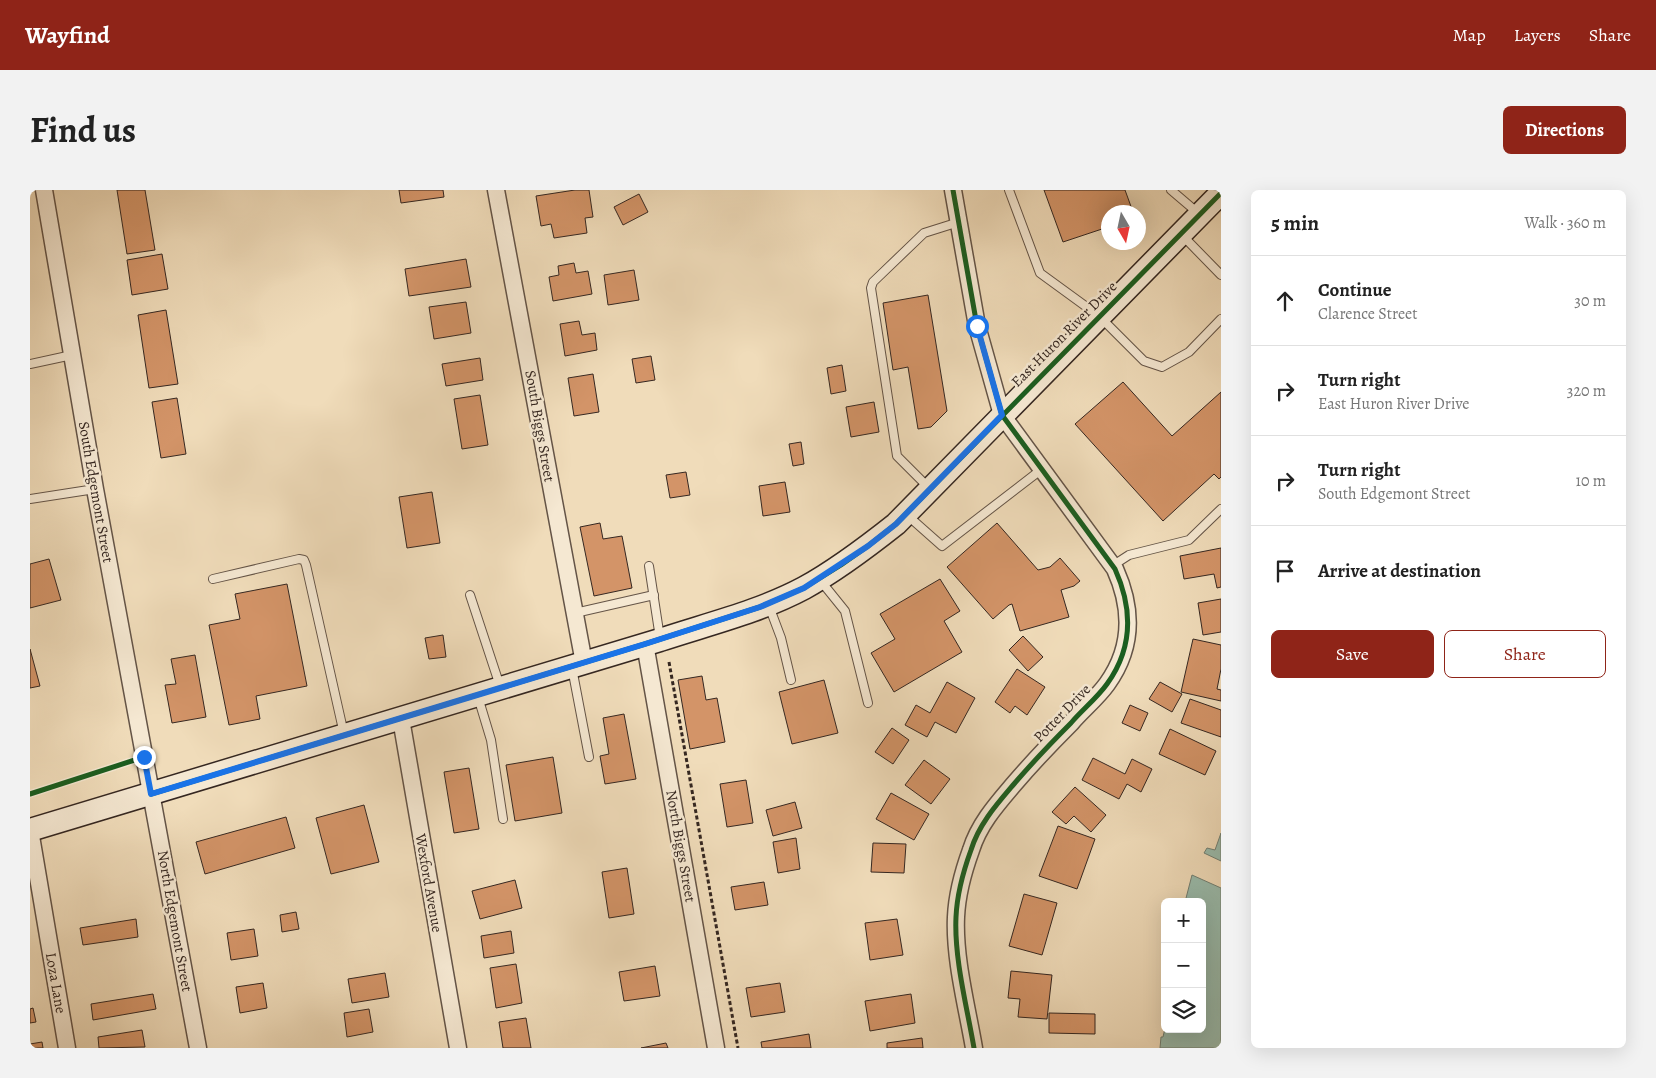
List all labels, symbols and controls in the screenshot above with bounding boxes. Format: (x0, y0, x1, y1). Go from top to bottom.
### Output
text: Wayfind (25, 19, 110, 51)
text: Map (1453, 23, 1486, 47)
text: Layers (1514, 23, 1561, 47)
text: Share (1589, 23, 1631, 47)
text: Find us (30, 106, 136, 154)
button: Directions (1503, 106, 1626, 154)
north arrow (1101, 205, 1146, 250)
text: 5 min (1271, 209, 1319, 237)
text: Walk · 360 m (1524, 212, 1606, 234)
street label: East Huron River Drive (1007, 277, 1121, 391)
text: Continue (1318, 277, 1392, 303)
icon: ahead (1271, 287, 1299, 315)
text: 30 m (1574, 290, 1606, 312)
text: Clarence Street (1318, 303, 1418, 325)
route start (966, 315, 989, 338)
text: Turn right (1318, 367, 1400, 393)
street label: South Biggs Street (520, 369, 560, 483)
icon: right (1271, 377, 1299, 405)
text: 320 m (1567, 380, 1606, 402)
text: East Huron River Drive (1318, 393, 1469, 415)
street label: South Edgemont Street (74, 420, 118, 564)
text: Turn right (1318, 457, 1400, 483)
icon: right (1271, 467, 1299, 495)
text: 10 m (1576, 470, 1606, 492)
text: South Edgemont Street (1318, 483, 1470, 505)
icon: arrive (1271, 557, 1299, 585)
text: Arrive at destination (1318, 558, 1481, 584)
button: Save (1271, 630, 1434, 678)
button: Share (1444, 630, 1606, 678)
street label: Potter Drive (1029, 679, 1095, 747)
route end (133, 746, 156, 769)
street label: North Biggs Street (661, 788, 701, 904)
street label: Wexford Avenue (410, 831, 448, 934)
street label: North Edgemont Street (153, 849, 197, 993)
map controls (1161, 898, 1206, 1033)
button: + (1161, 898, 1206, 943)
button: − (1161, 943, 1206, 988)
street label: Loza Lane (41, 951, 71, 1015)
button: layers (1161, 988, 1206, 1033)

